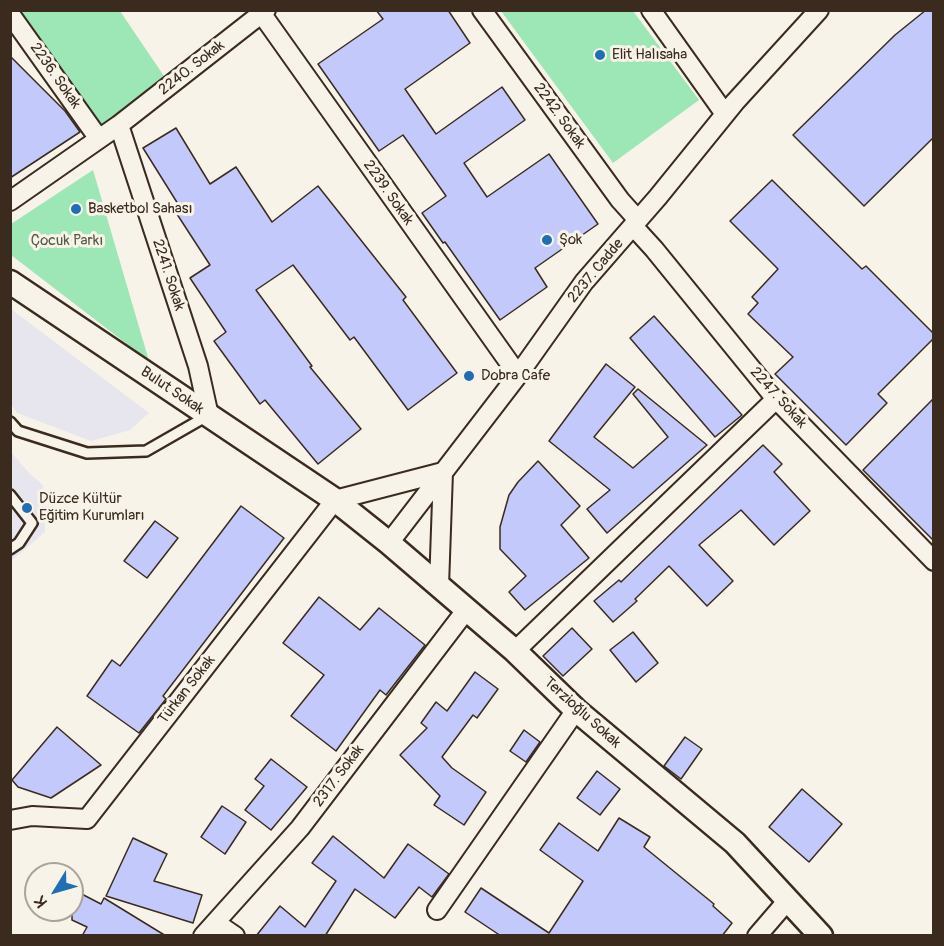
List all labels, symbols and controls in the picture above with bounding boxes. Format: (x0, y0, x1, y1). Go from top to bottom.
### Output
street label: 2240. Sokak (156, 37, 228, 99)
street label: 2236. Sokak (26, 40, 84, 112)
place label: Elit Halısaha (612, 46, 687, 64)
marker: Elit Halısaha (593, 48, 607, 62)
street label: 2242. Sokak (529, 80, 589, 152)
street label: 2239. Sokak (359, 157, 417, 229)
place label: Basketbol Sahası (88, 200, 193, 218)
marker: Basketbol Sahası (69, 202, 83, 216)
place label: Şok (559, 231, 582, 249)
park label: Çocuk Parkı (31, 232, 103, 250)
marker: Şok (540, 233, 554, 247)
street label: 2237. Cadde (564, 235, 628, 307)
street label: 2241. Sokak (148, 237, 188, 313)
street label: Bulut Sokak (137, 363, 207, 419)
street label: 2247. Sokak (746, 364, 810, 432)
place label: Dobra Cafe (481, 367, 550, 385)
marker: Dobra Cafe (462, 369, 476, 383)
place label: Düzce Kültür Eğitim Kurumları (39, 490, 145, 525)
marker: Düzce Kültür Eğitim Kurumları (20, 501, 34, 515)
street label: Türkan Sokak (155, 652, 219, 728)
street label: Terzioğlu Sokak (540, 674, 624, 752)
street label: 2317. Sokak (310, 741, 368, 811)
north arrow (24, 862, 84, 922)
text: K (30, 892, 52, 912)

